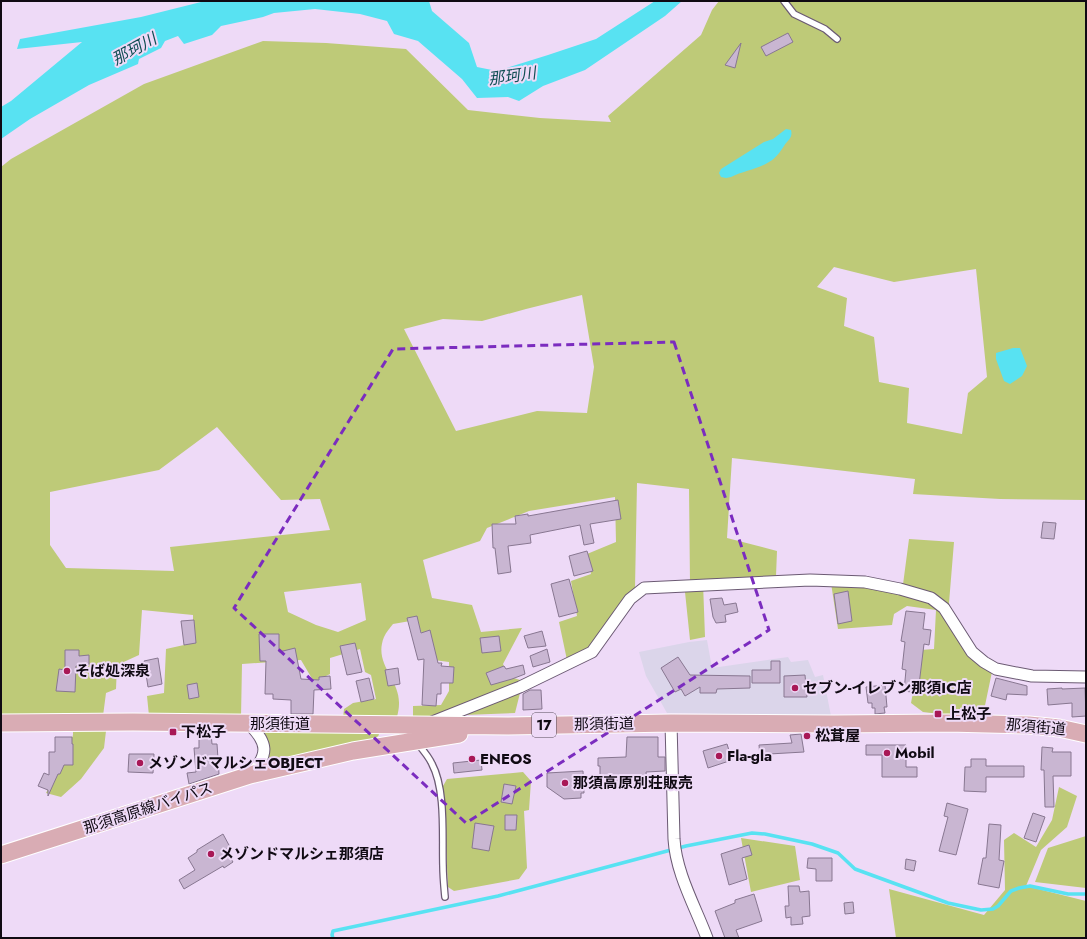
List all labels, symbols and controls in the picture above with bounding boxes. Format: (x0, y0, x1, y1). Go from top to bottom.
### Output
water label: 那珂川 (107, 26, 162, 71)
water label: 那珂川 (487, 61, 539, 91)
place label: そば処深泉 (75, 660, 150, 682)
marker: そば処深泉 (62, 666, 72, 676)
place label: セブン-イレブン那須IC店 (803, 677, 972, 699)
marker: セブン-イレブン那須IC店 (790, 683, 800, 693)
place label: 上松子 (946, 703, 991, 725)
marker: 上松子 (933, 709, 943, 719)
street label: 那須街道 (574, 712, 634, 736)
street label: 那須街道 (250, 713, 310, 735)
road number: 17 (532, 713, 556, 737)
street label: 那須街道 (1005, 713, 1067, 741)
place label: 下松子 (181, 721, 226, 743)
place label: 松茸屋 (815, 725, 860, 747)
marker: 下松子 (168, 727, 178, 737)
marker: 松茸屋 (802, 731, 812, 741)
place label: Mobil (895, 742, 935, 764)
place label: Fla-gla (727, 745, 772, 767)
place label: ENEOS (480, 748, 532, 770)
marker: Mobil (882, 748, 892, 758)
marker: Fla-gla (714, 751, 724, 761)
place label: メゾンドマルシェOBJECT (148, 752, 323, 774)
marker: ENEOS (467, 754, 477, 764)
marker: メゾンドマルシェOBJECT (135, 758, 145, 768)
place label: 那須高原別荘販売 (573, 772, 693, 794)
street label: 那須高原線バイパス (81, 777, 215, 839)
marker: 那須高原別荘販売 (560, 778, 570, 788)
place label: メゾンドマルシェ那須店 (219, 843, 384, 865)
marker: メゾンドマルシェ那須店 (206, 849, 216, 859)

